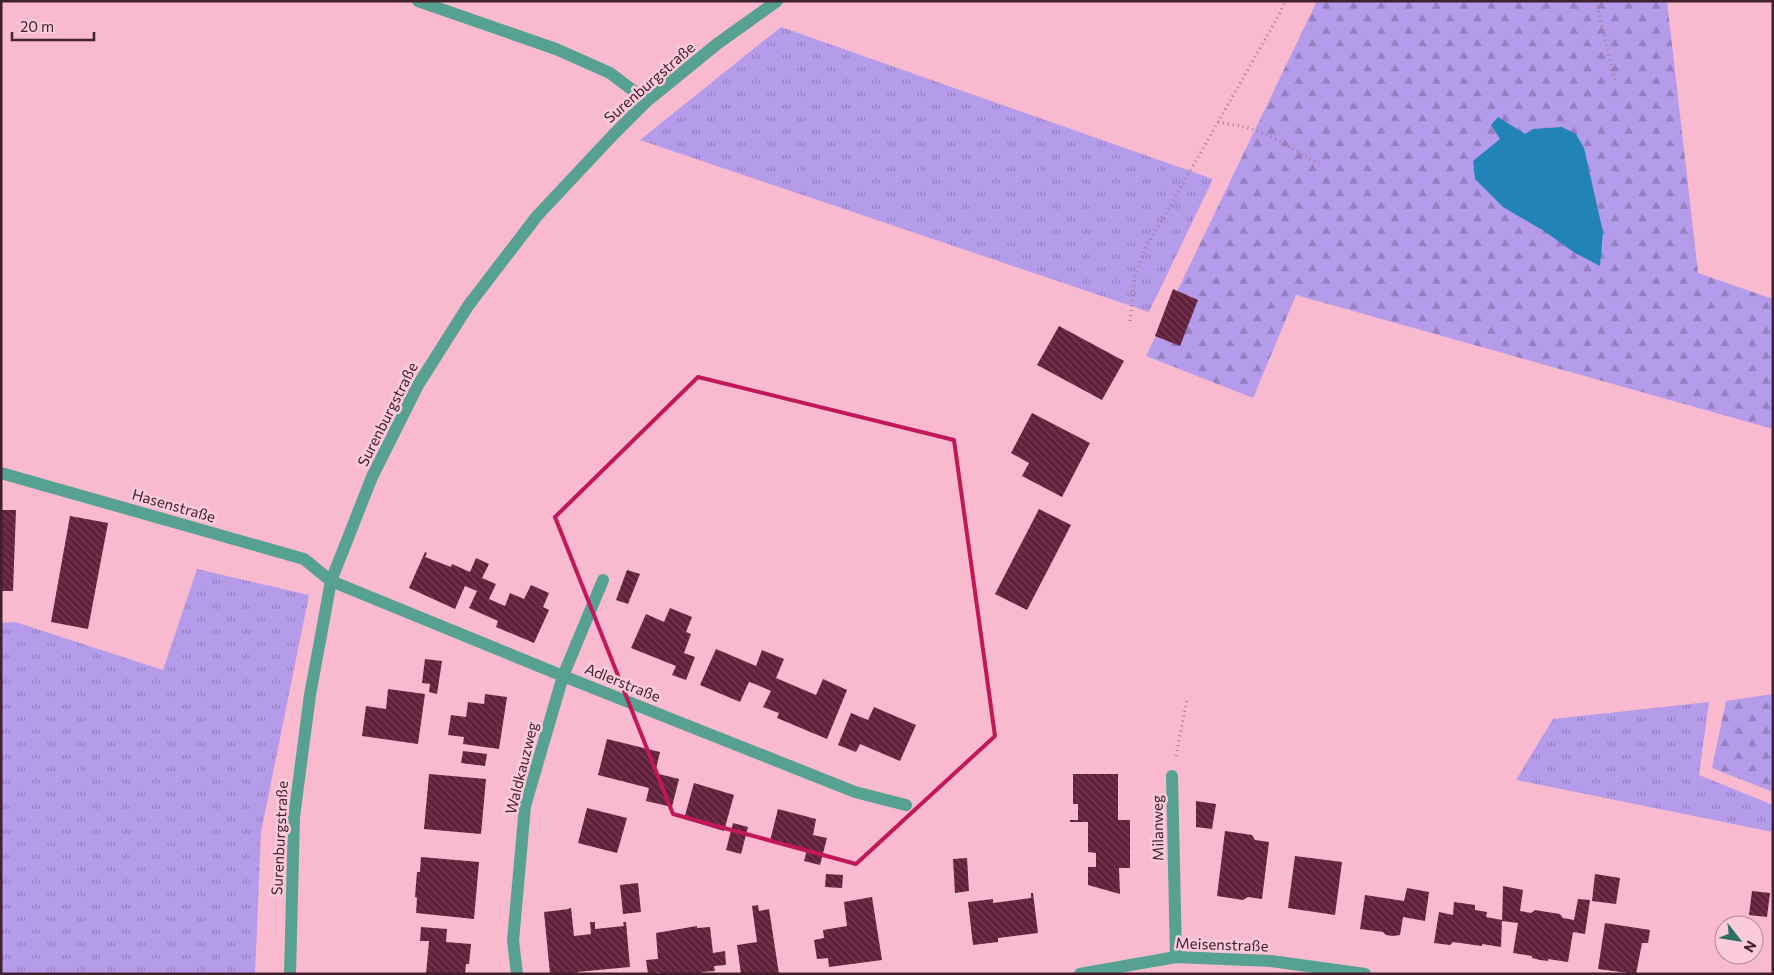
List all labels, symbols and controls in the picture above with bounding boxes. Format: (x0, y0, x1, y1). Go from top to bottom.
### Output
scale bar (12, 10, 95, 42)
text: 20 m (20, 17, 54, 35)
street label: Surenburgstraße (600, 38, 698, 126)
street label: Surenburgstraße (353, 359, 421, 469)
street label: Hasenstraße (130, 484, 218, 526)
street label: Adlerstraße (583, 659, 663, 705)
street label: Waldkauzweg (501, 720, 541, 816)
street label: Surenburgstraße (267, 780, 291, 896)
street label: Milanweg (1147, 795, 1167, 861)
north arrow (1714, 915, 1764, 965)
street label: Meisenstraße (1175, 933, 1269, 955)
text: N (1741, 938, 1761, 956)

